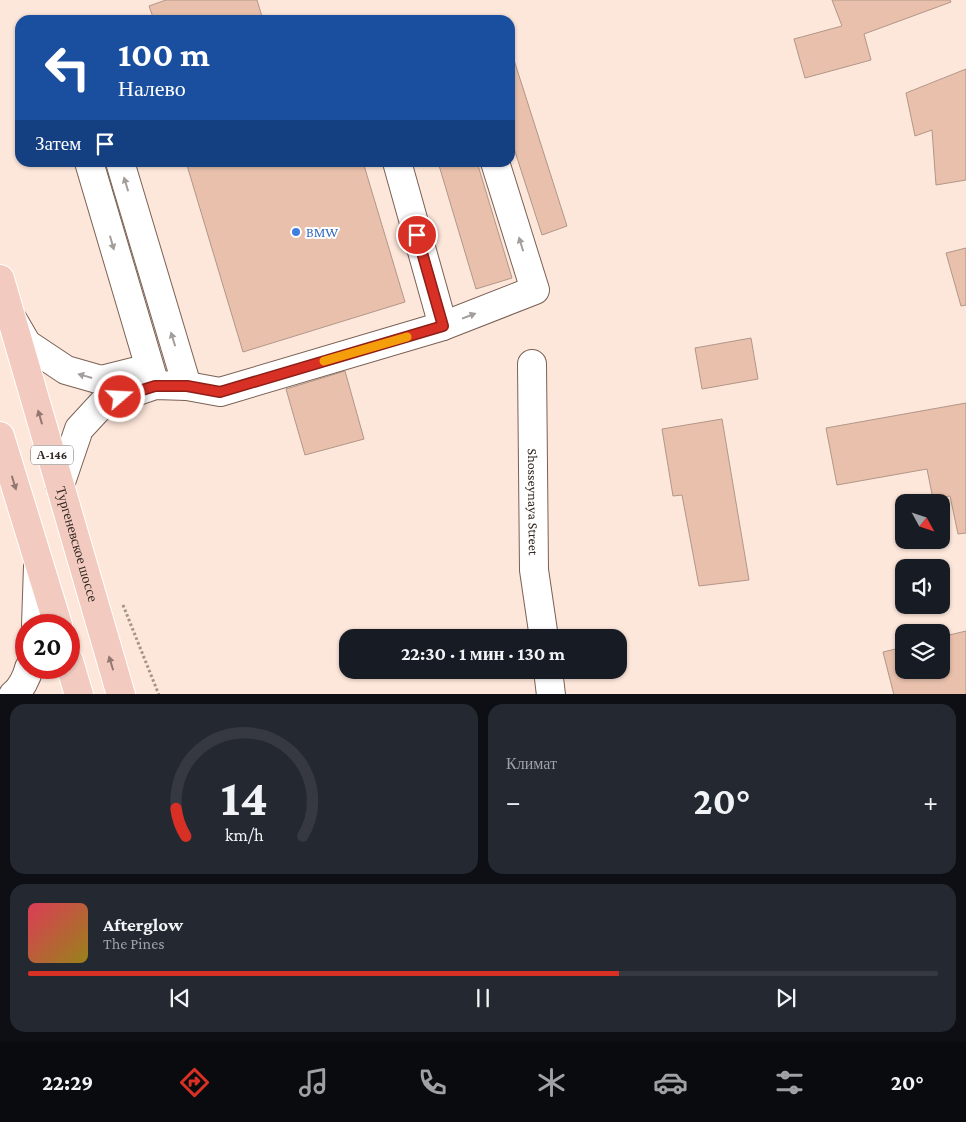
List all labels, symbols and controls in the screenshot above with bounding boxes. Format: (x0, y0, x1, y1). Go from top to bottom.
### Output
icon: left (35, 35, 100, 100)
text: 100 m (118, 35, 210, 74)
text: Налево (118, 76, 186, 101)
icon: arrive (91, 130, 119, 158)
text: Затем (35, 133, 81, 154)
one-way arrow (122, 176, 130, 191)
pin (396, 214, 438, 256)
icon: arrive (403, 221, 431, 249)
place label: BMW (306, 224, 338, 240)
marker: BMW (290, 226, 302, 238)
one-way arrow (109, 235, 117, 250)
one-way arrow (516, 236, 524, 251)
one-way arrow (461, 312, 476, 319)
one-way arrow (168, 332, 176, 347)
position arrow (93, 370, 145, 422)
one-way arrow (77, 371, 92, 379)
one-way arrow (36, 409, 44, 424)
road number: А-146 (31, 446, 73, 464)
street label: Shosseynaya Street (525, 448, 542, 556)
one-way arrow (11, 476, 19, 491)
street label: Тургеневское шоссе (53, 485, 101, 603)
north arrow (895, 494, 950, 549)
map controls (895, 494, 950, 679)
button: sound (895, 559, 950, 614)
speed limit sign: 20 (15, 614, 80, 679)
button: layers (895, 624, 950, 679)
text: 22:30 · 1 мин · 130 m (401, 643, 565, 664)
one-way arrow (107, 656, 115, 671)
text: Климат (506, 755, 557, 772)
text: 14 (220, 768, 268, 826)
text: 20° (693, 780, 751, 822)
text: − (506, 786, 521, 817)
text: + (923, 786, 938, 817)
text: km/h (225, 825, 264, 845)
text: Afterglow (103, 914, 183, 935)
text: The Pines (103, 935, 164, 952)
icon: previous (166, 984, 194, 1012)
icon: pause (469, 984, 497, 1012)
icon: next (772, 984, 800, 1012)
icon: directions (177, 1065, 212, 1100)
icon: music (296, 1065, 331, 1100)
icon: phone (415, 1065, 450, 1100)
icon: climate (534, 1065, 569, 1100)
icon: car (653, 1065, 688, 1100)
icon: filters (772, 1065, 807, 1100)
text: 22:29 (42, 1070, 93, 1095)
text: 20° (891, 1070, 924, 1095)

